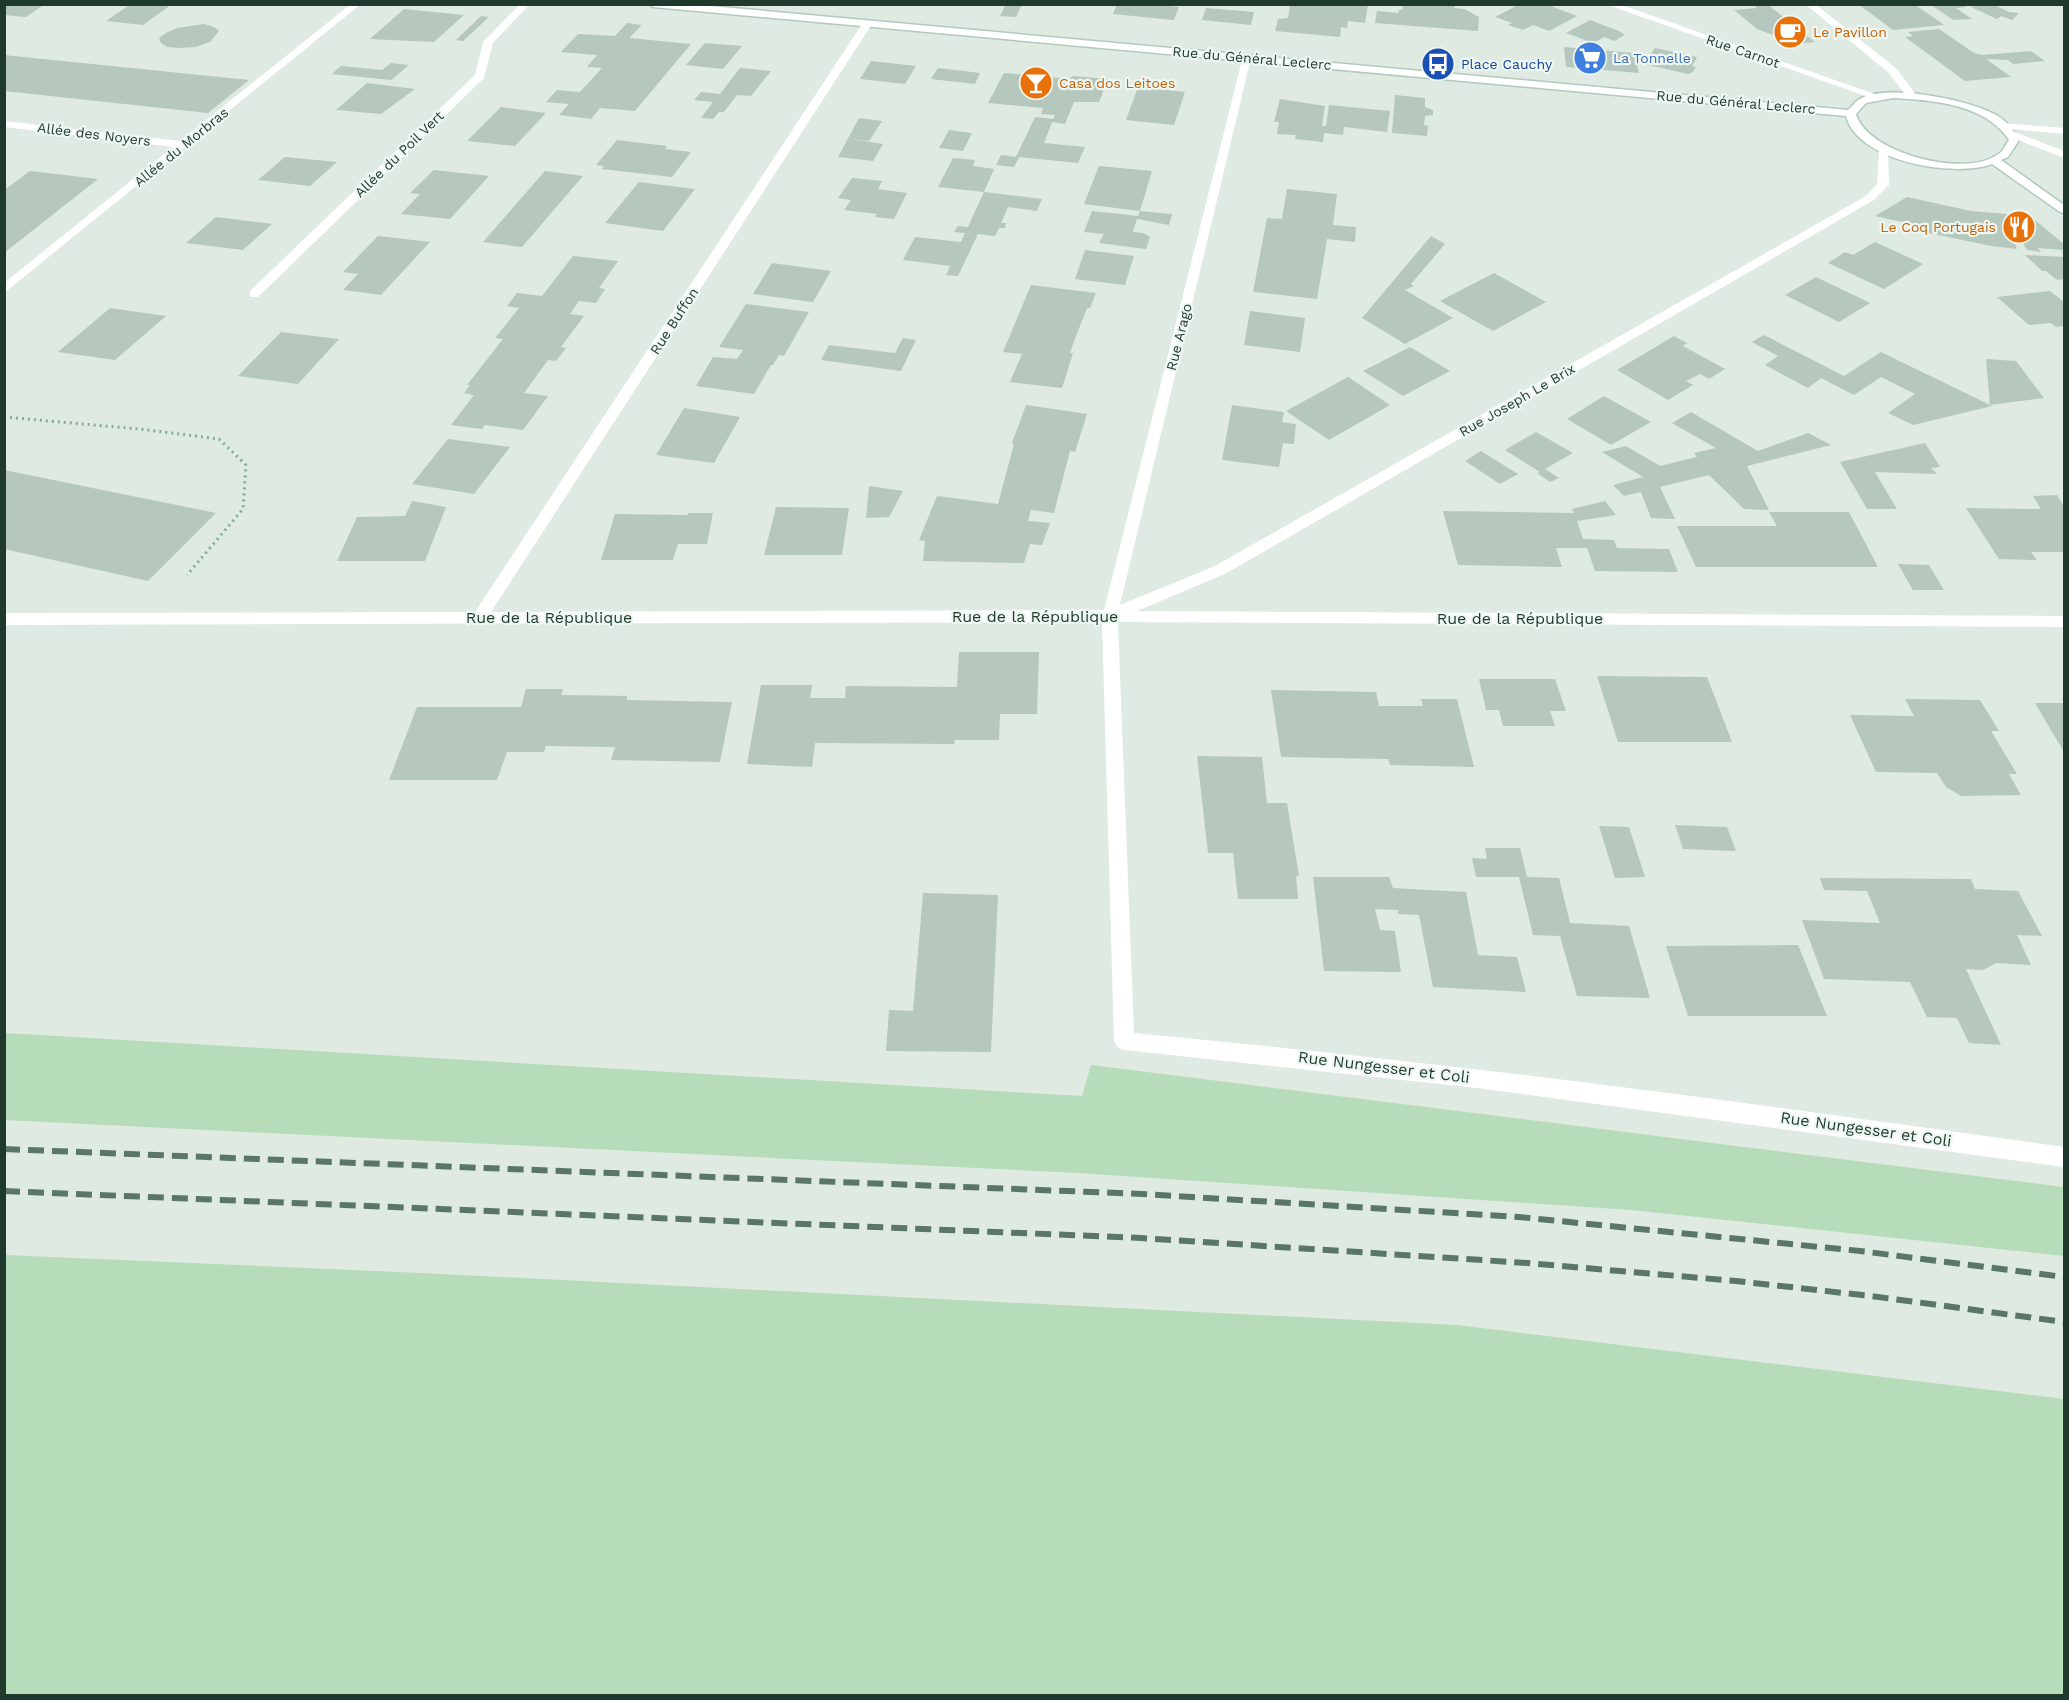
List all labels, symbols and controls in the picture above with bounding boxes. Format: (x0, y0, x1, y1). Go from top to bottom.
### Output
cafe icon: Le Pavillon (1772, 14, 1808, 50)
place label: Le Pavillon (1813, 24, 1887, 40)
street label: Rue Carnot (1704, 31, 1782, 71)
supermarket icon: La Tonnelle (1572, 40, 1608, 76)
street label: Rue du Général Leclerc (1172, 43, 1332, 73)
bus stop icon: Place Cauchy (1420, 46, 1456, 82)
place label: La Tonnelle (1613, 50, 1691, 66)
place label: Place Cauchy (1461, 56, 1553, 72)
bar icon: Casa dos Leitoes (1018, 65, 1054, 101)
place label: Casa dos Leitoes (1059, 75, 1175, 91)
street label: Rue du Général Leclerc (1656, 87, 1816, 117)
street label: Allée du Morbras (131, 104, 231, 190)
street label: Allée du Poil Vert (351, 107, 447, 200)
street label: Allée des Noyers (36, 119, 152, 149)
restaurant icon: Le Coq Portugais (2001, 209, 2037, 245)
place label: Le Coq Portugais (1880, 219, 1996, 235)
street label: Rue Buffon (647, 285, 701, 357)
street label: Rue Arago (1163, 302, 1195, 372)
street label: Rue Joseph Le Brix (1456, 360, 1578, 440)
street label: Rue de la République (952, 607, 1118, 626)
street label: Rue de la République (466, 608, 632, 627)
street label: Rue de la République (1437, 609, 1603, 628)
street label: Rue Nungesser et Coli (1297, 1047, 1471, 1087)
street label: Rue Nungesser et Coli (1779, 1108, 1953, 1150)

